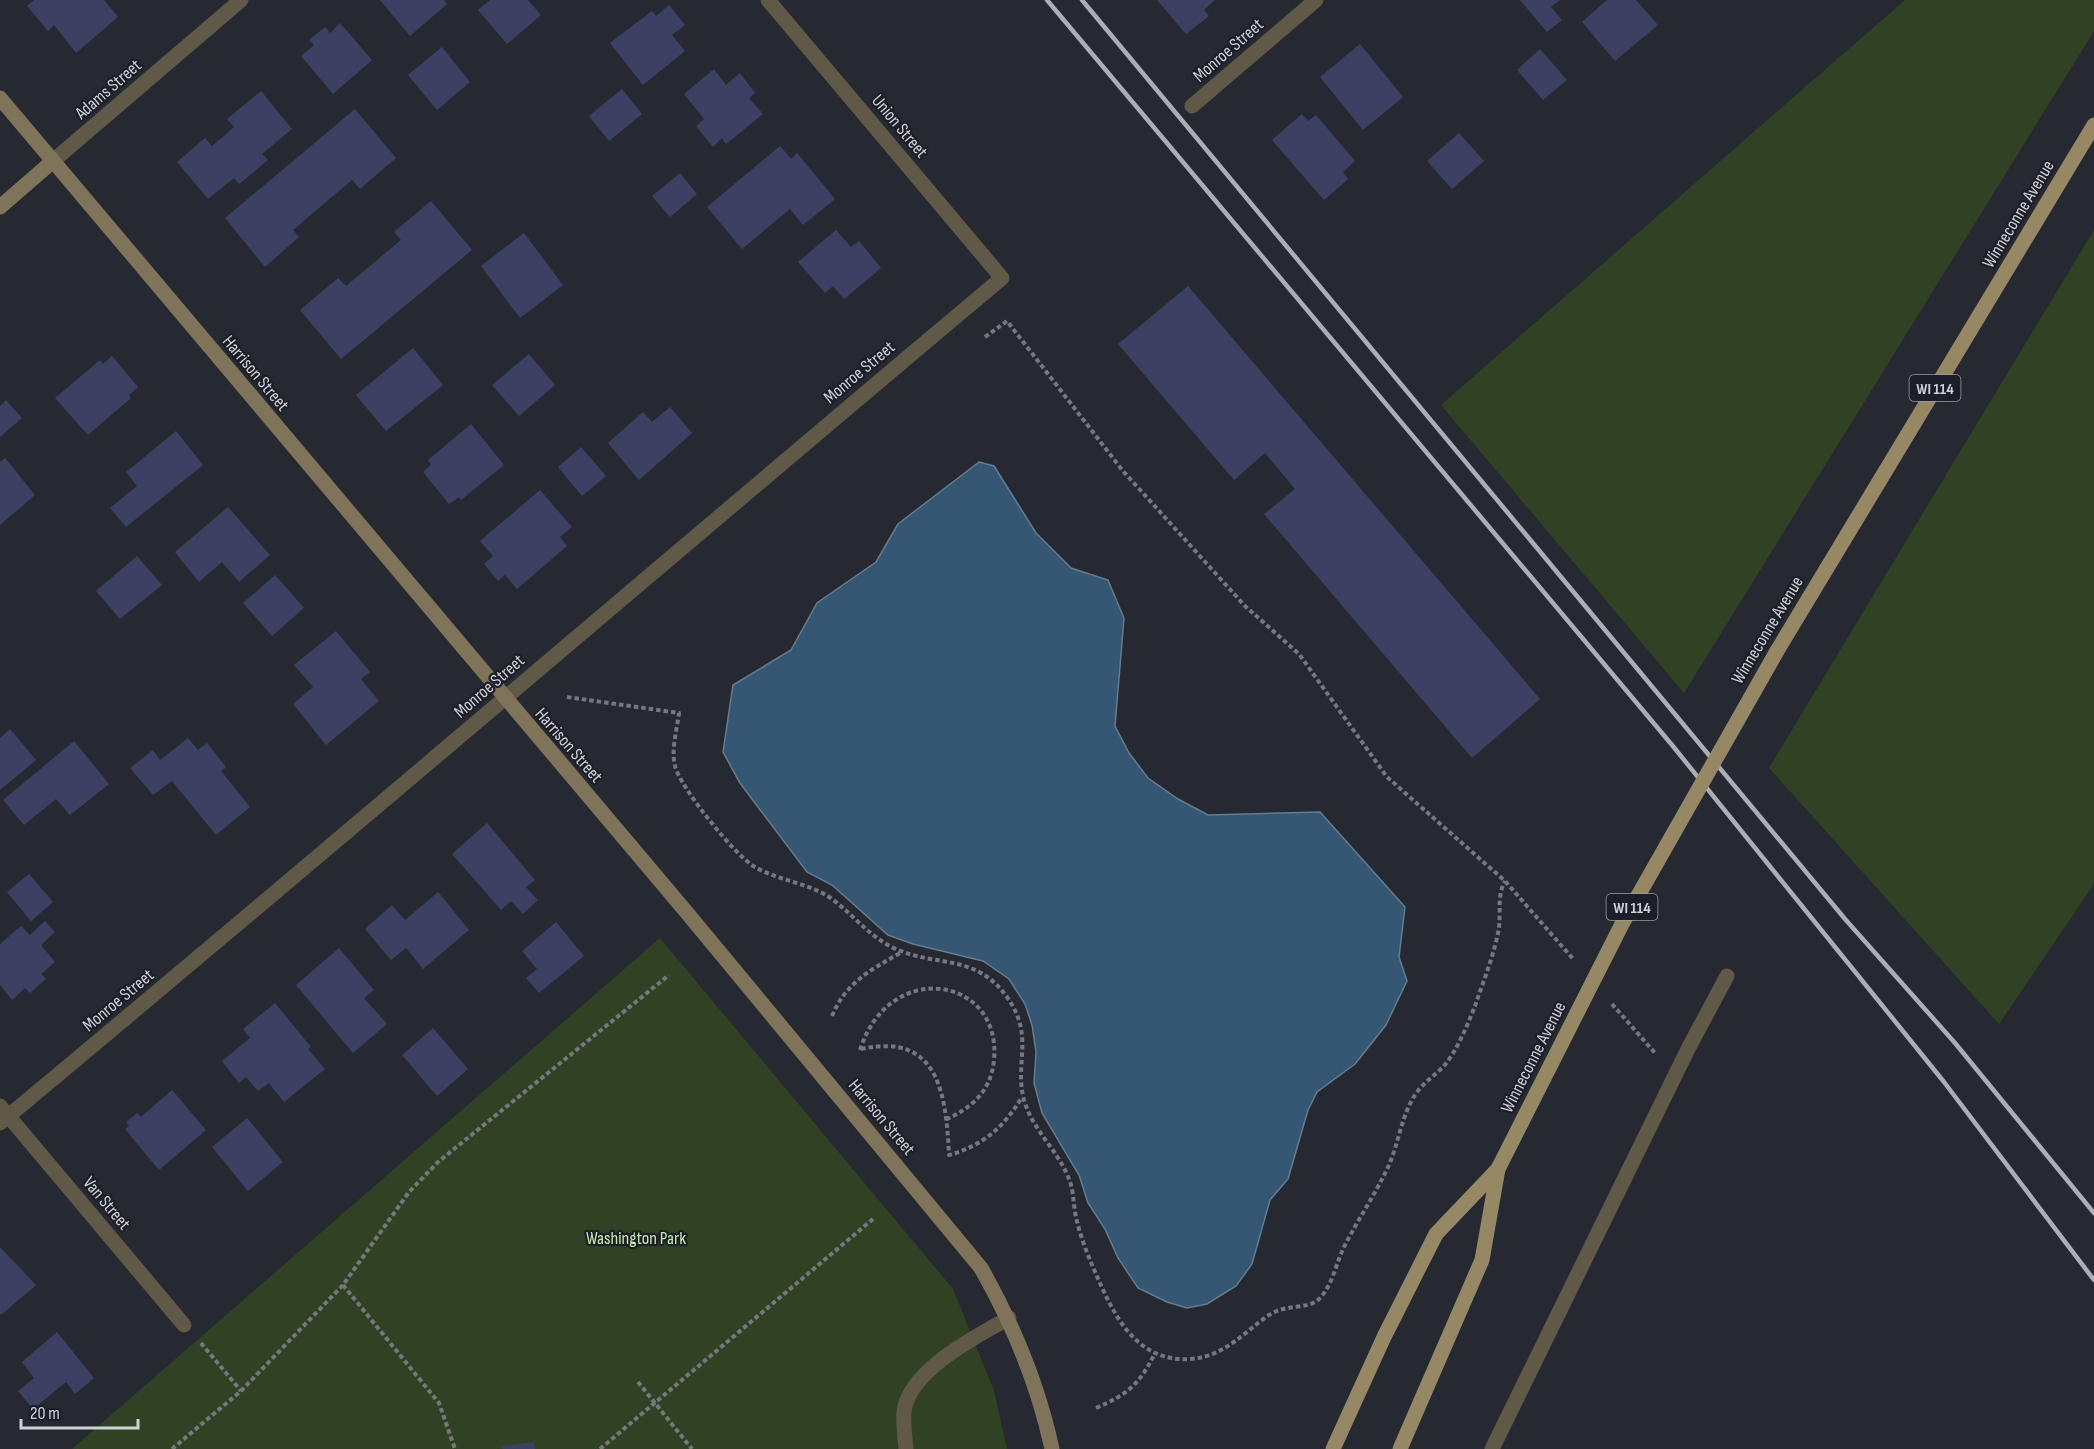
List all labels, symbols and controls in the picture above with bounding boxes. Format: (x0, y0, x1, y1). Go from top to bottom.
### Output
street label: Monroe Street (1189, 14, 1268, 87)
street label: Adams Street (70, 55, 146, 124)
street label: Union Street (867, 90, 932, 163)
street label: Winneconne Avenue (1978, 157, 2059, 272)
street label: Harrison Street (218, 331, 294, 416)
street label: Monroe Street (820, 336, 900, 408)
road number: WI 114 (1910, 375, 1960, 401)
street label: Winneconne Avenue (1727, 573, 1808, 688)
street label: Monroe Street (450, 650, 529, 723)
street label: Harrison Street (530, 704, 607, 787)
road number: WI 114 (1606, 894, 1658, 920)
street label: Monroe Street (79, 964, 159, 1036)
street label: Winneconne Avenue (1496, 998, 1570, 1116)
street label: Harrison Street (844, 1075, 920, 1160)
street label: Van Street (78, 1172, 135, 1235)
park label: Washington Park (586, 1228, 686, 1249)
scale bar (21, 1392, 138, 1430)
text: 20 m (30, 1403, 60, 1424)

